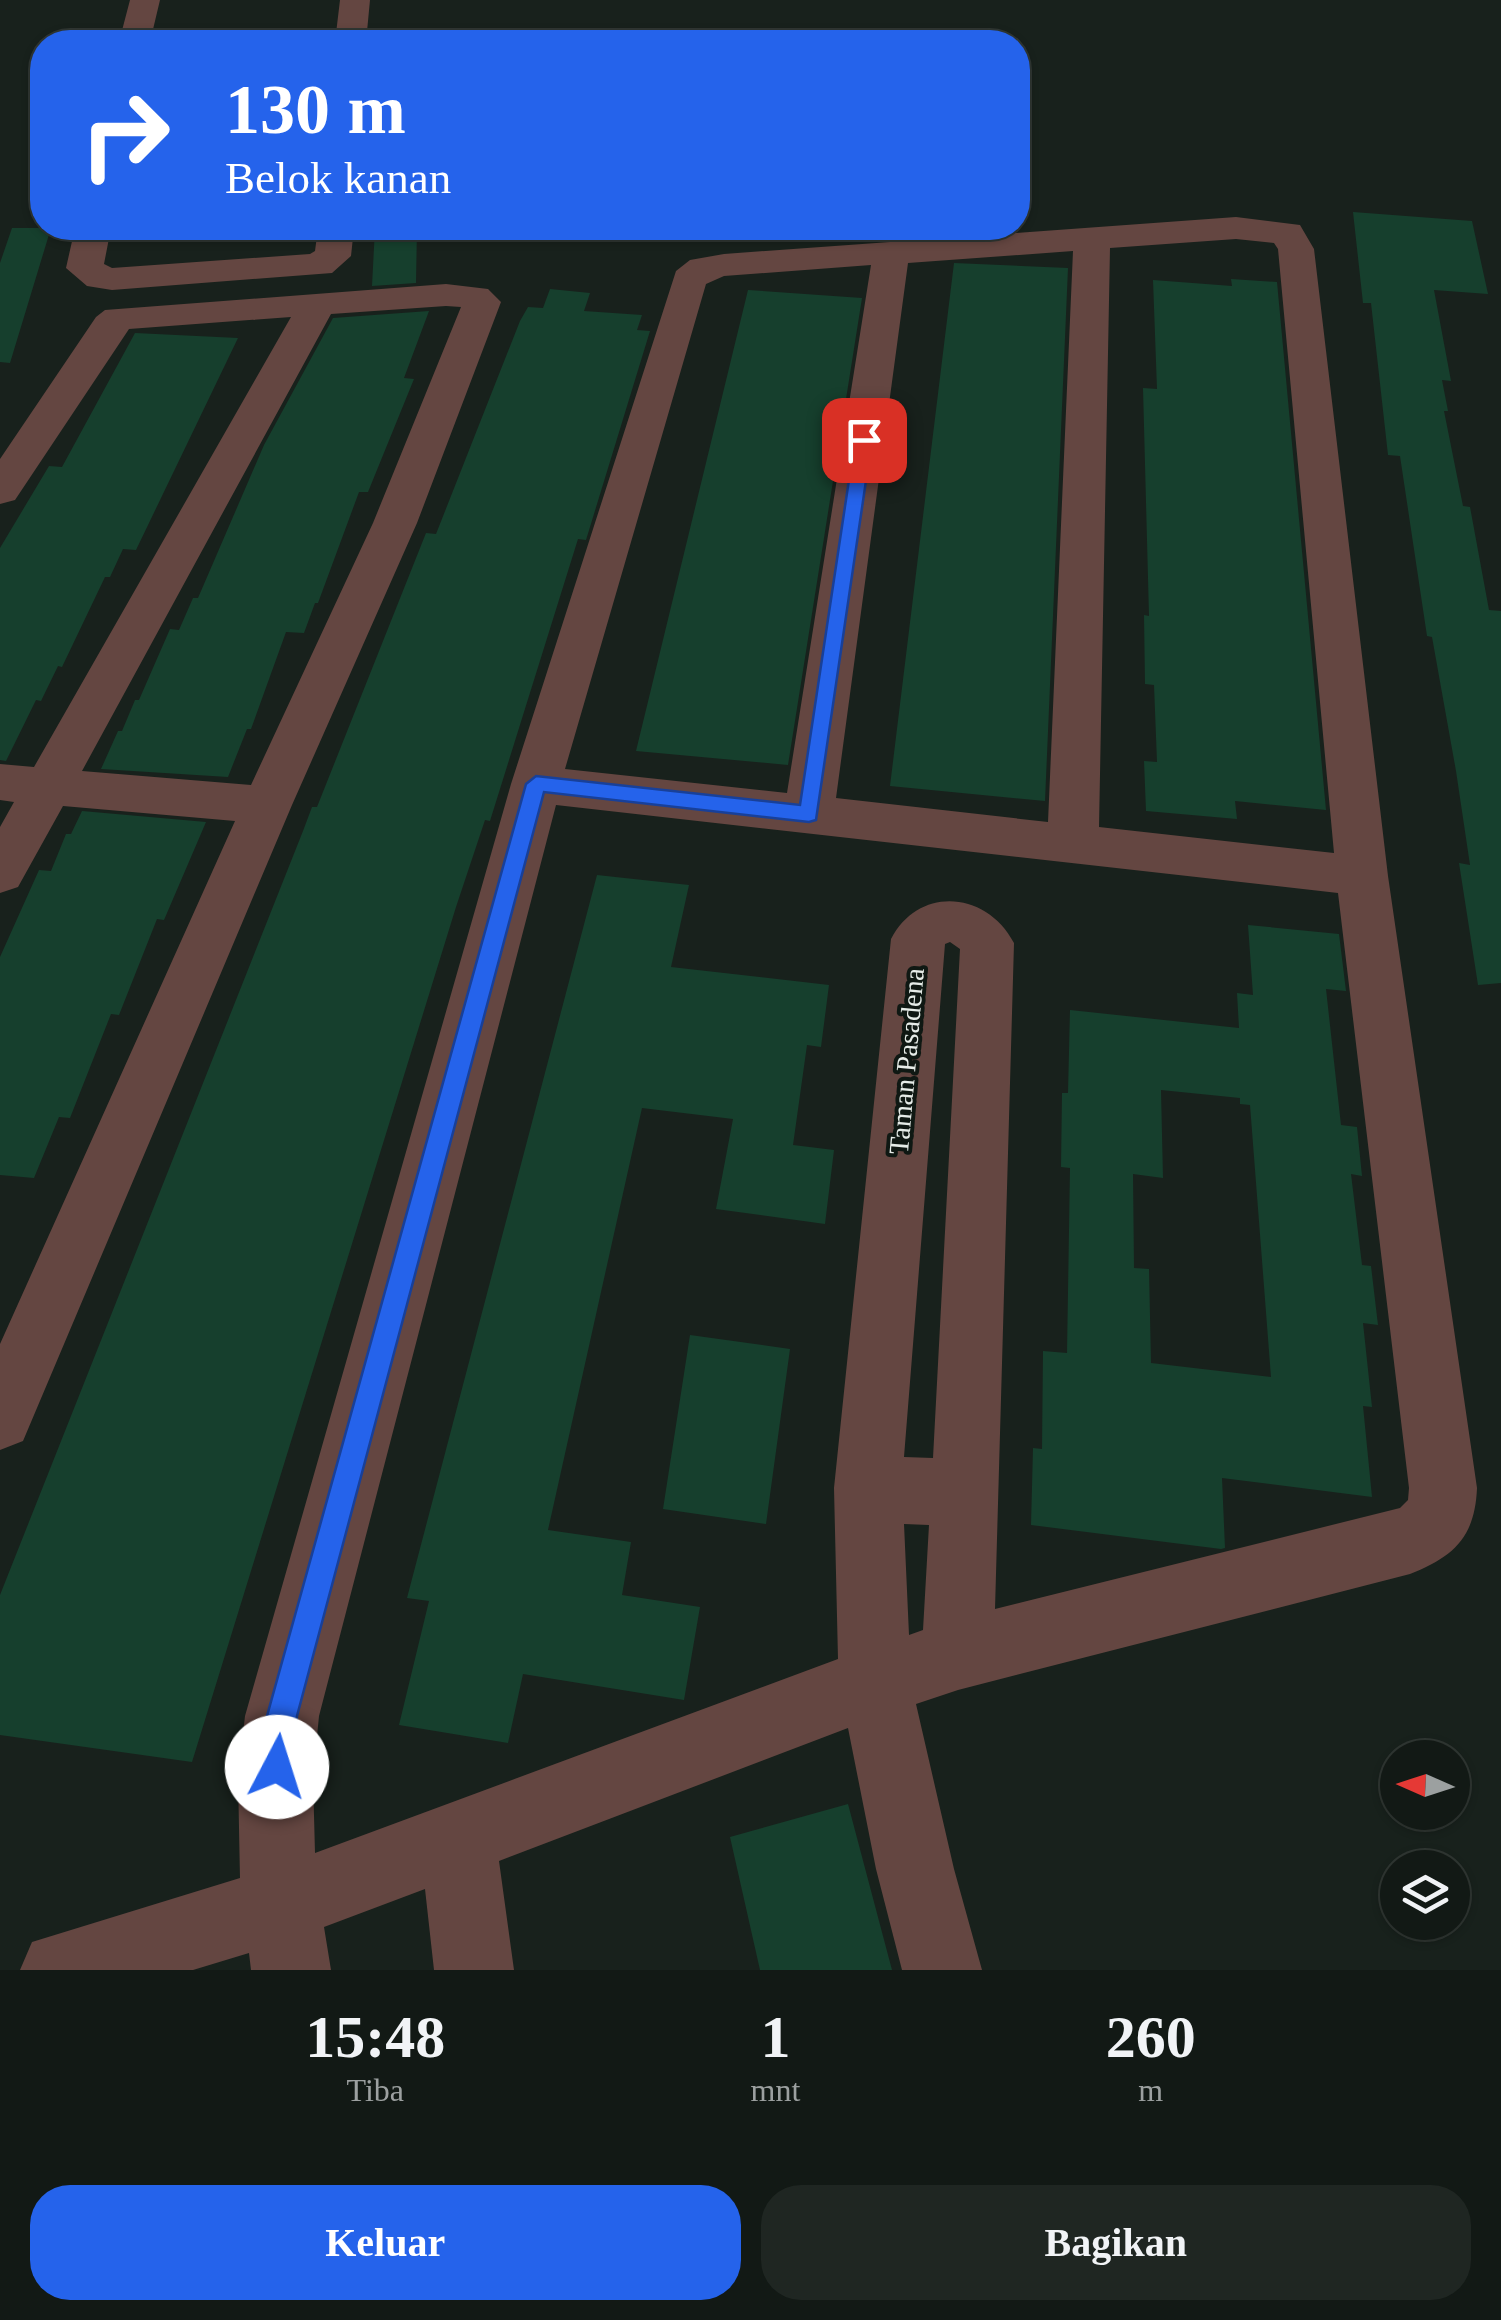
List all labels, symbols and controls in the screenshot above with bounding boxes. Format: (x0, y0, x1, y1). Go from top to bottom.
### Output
icon: right (60, 70, 190, 200)
text: 130 m (225, 71, 406, 148)
text: Belok kanan (225, 153, 451, 203)
pin (822, 398, 907, 483)
icon: arrive (837, 413, 892, 468)
street label: Taman Pasadena (883, 966, 930, 1156)
position arrow (225, 1715, 329, 1819)
north arrow (1380, 1740, 1470, 1830)
map controls (1380, 1740, 1470, 1940)
button: layers (1380, 1850, 1470, 1940)
text: 15:48 (305, 2004, 445, 2070)
text: 1 (760, 2004, 790, 2070)
text: 260 (1106, 2004, 1196, 2070)
text: Tiba (347, 2072, 404, 2108)
text: mnt (751, 2072, 800, 2108)
text: m (1138, 2072, 1163, 2108)
button: Keluar (30, 2185, 741, 2300)
button: Bagikan (761, 2185, 1471, 2300)

